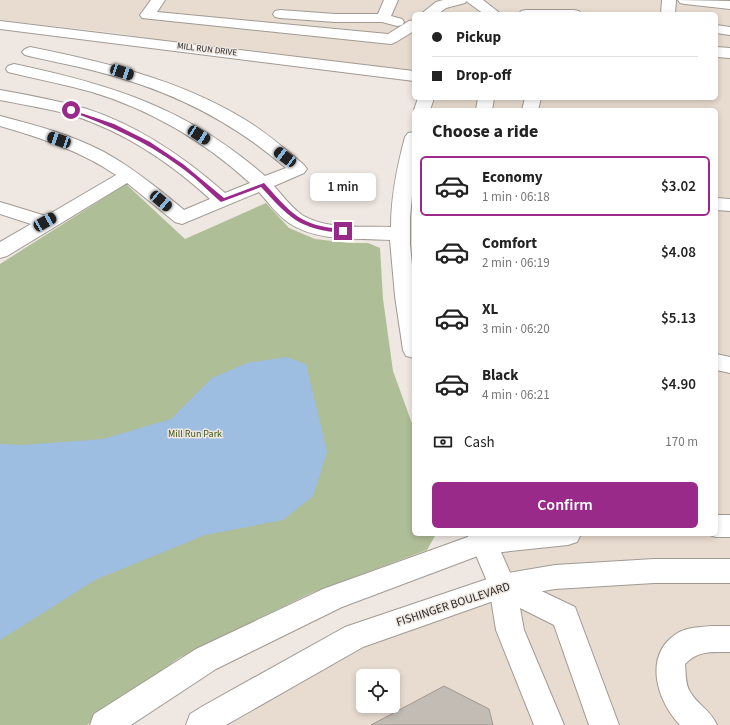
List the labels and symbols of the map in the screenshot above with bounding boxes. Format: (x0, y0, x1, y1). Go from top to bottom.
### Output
street label: MILL RUN DRIVE (176, 39, 238, 60)
car (109, 63, 135, 81)
route start (62, 101, 80, 119)
car (186, 123, 212, 147)
car (46, 130, 72, 150)
car (272, 145, 298, 169)
callout: 1 min (310, 173, 376, 201)
car (148, 189, 174, 213)
car (32, 211, 58, 233)
route end (334, 222, 352, 240)
park label: Mill Run Park (168, 427, 222, 441)
street label: FISHINGER BOULEVARD (394, 578, 512, 631)

